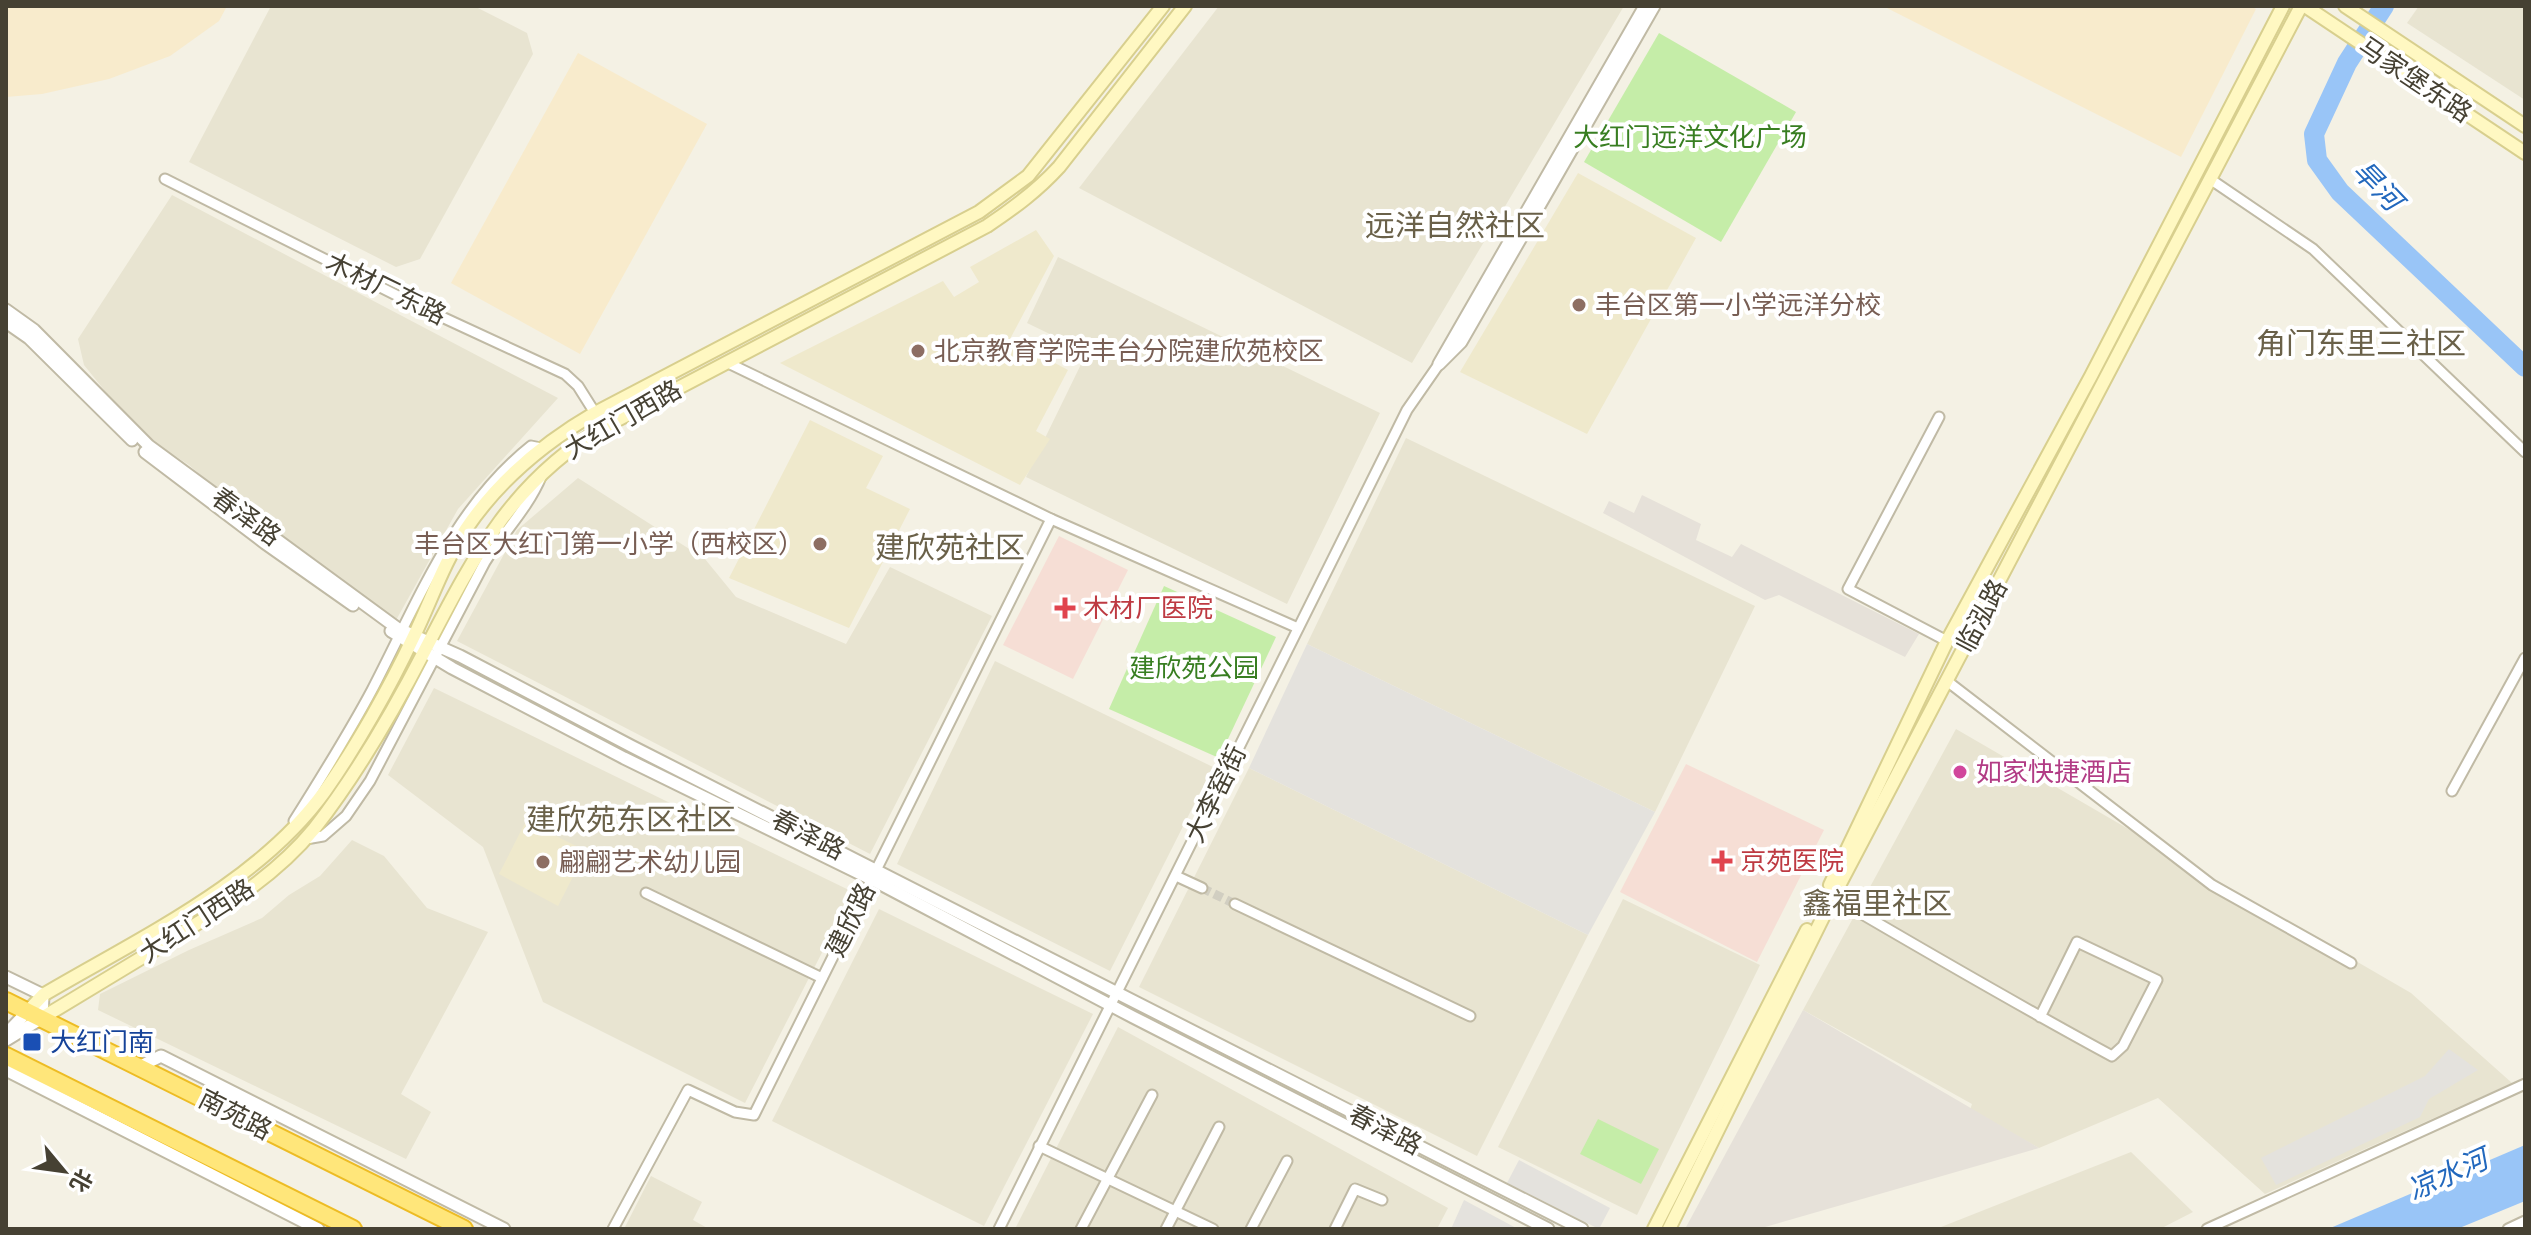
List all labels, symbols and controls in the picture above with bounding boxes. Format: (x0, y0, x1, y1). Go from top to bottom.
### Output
street label: 马家堡东路 (2352, 31, 2478, 129)
park label: 大红门远洋文化广场 (1573, 122, 1807, 153)
water label: 旱河 (2345, 154, 2412, 222)
district label: 远洋自然社区 (1365, 208, 1545, 245)
street label: 木材厂东路 (321, 247, 451, 331)
place label: 丰台区第一小学远洋分校 (1595, 290, 1881, 321)
marker: 丰台区第一小学远洋分校 (1570, 296, 1588, 314)
district label: 角门东里三社区 (2256, 326, 2466, 363)
place label: 北京教育学院丰台分院建欣苑校区 (934, 336, 1324, 367)
marker: 北京教育学院丰台分院建欣苑校区 (909, 342, 927, 360)
street label: 大红门西路 (559, 374, 687, 466)
street label: 春泽路 (205, 482, 287, 552)
place label: 丰台区大红门第一小学（西校区） (414, 529, 804, 560)
district label: 建欣苑社区 (875, 530, 1025, 567)
marker: 丰台区大红门第一小学（西校区） (811, 535, 829, 553)
street label: 临泓路 (1950, 574, 2014, 658)
place label: 木材厂医院 (1083, 593, 1213, 624)
marker: 木材厂医院 (1054, 597, 1076, 619)
park label: 建欣苑公园 (1129, 653, 1259, 684)
street label: 大李窑街 (1179, 740, 1253, 848)
place label: 如家快捷酒店 (1976, 757, 2132, 788)
marker: 如家快捷酒店 (1951, 763, 1969, 781)
district label: 建欣苑东区社区 (526, 802, 736, 839)
street label: 春泽路 (766, 803, 850, 867)
place label: 京苑医院 (1740, 846, 1844, 877)
place label: 翩翩艺术幼儿园 (559, 847, 741, 878)
marker: 京苑医院 (1711, 850, 1733, 872)
marker: 翩翩艺术幼儿园 (534, 853, 552, 871)
street label: 大红门西路 (134, 873, 260, 969)
street label: 建欣路 (820, 878, 882, 962)
district label: 鑫福里社区 (1802, 886, 1952, 923)
place label: 大红门南 (50, 1027, 154, 1058)
marker: 大红门南 (21, 1031, 43, 1053)
street label: 南苑路 (193, 1083, 277, 1147)
street label: 春泽路 (1343, 1098, 1427, 1162)
north arrow (24, 1131, 104, 1211)
water label: 凉水河 (2403, 1140, 2498, 1208)
text: 北 (64, 1164, 97, 1196)

